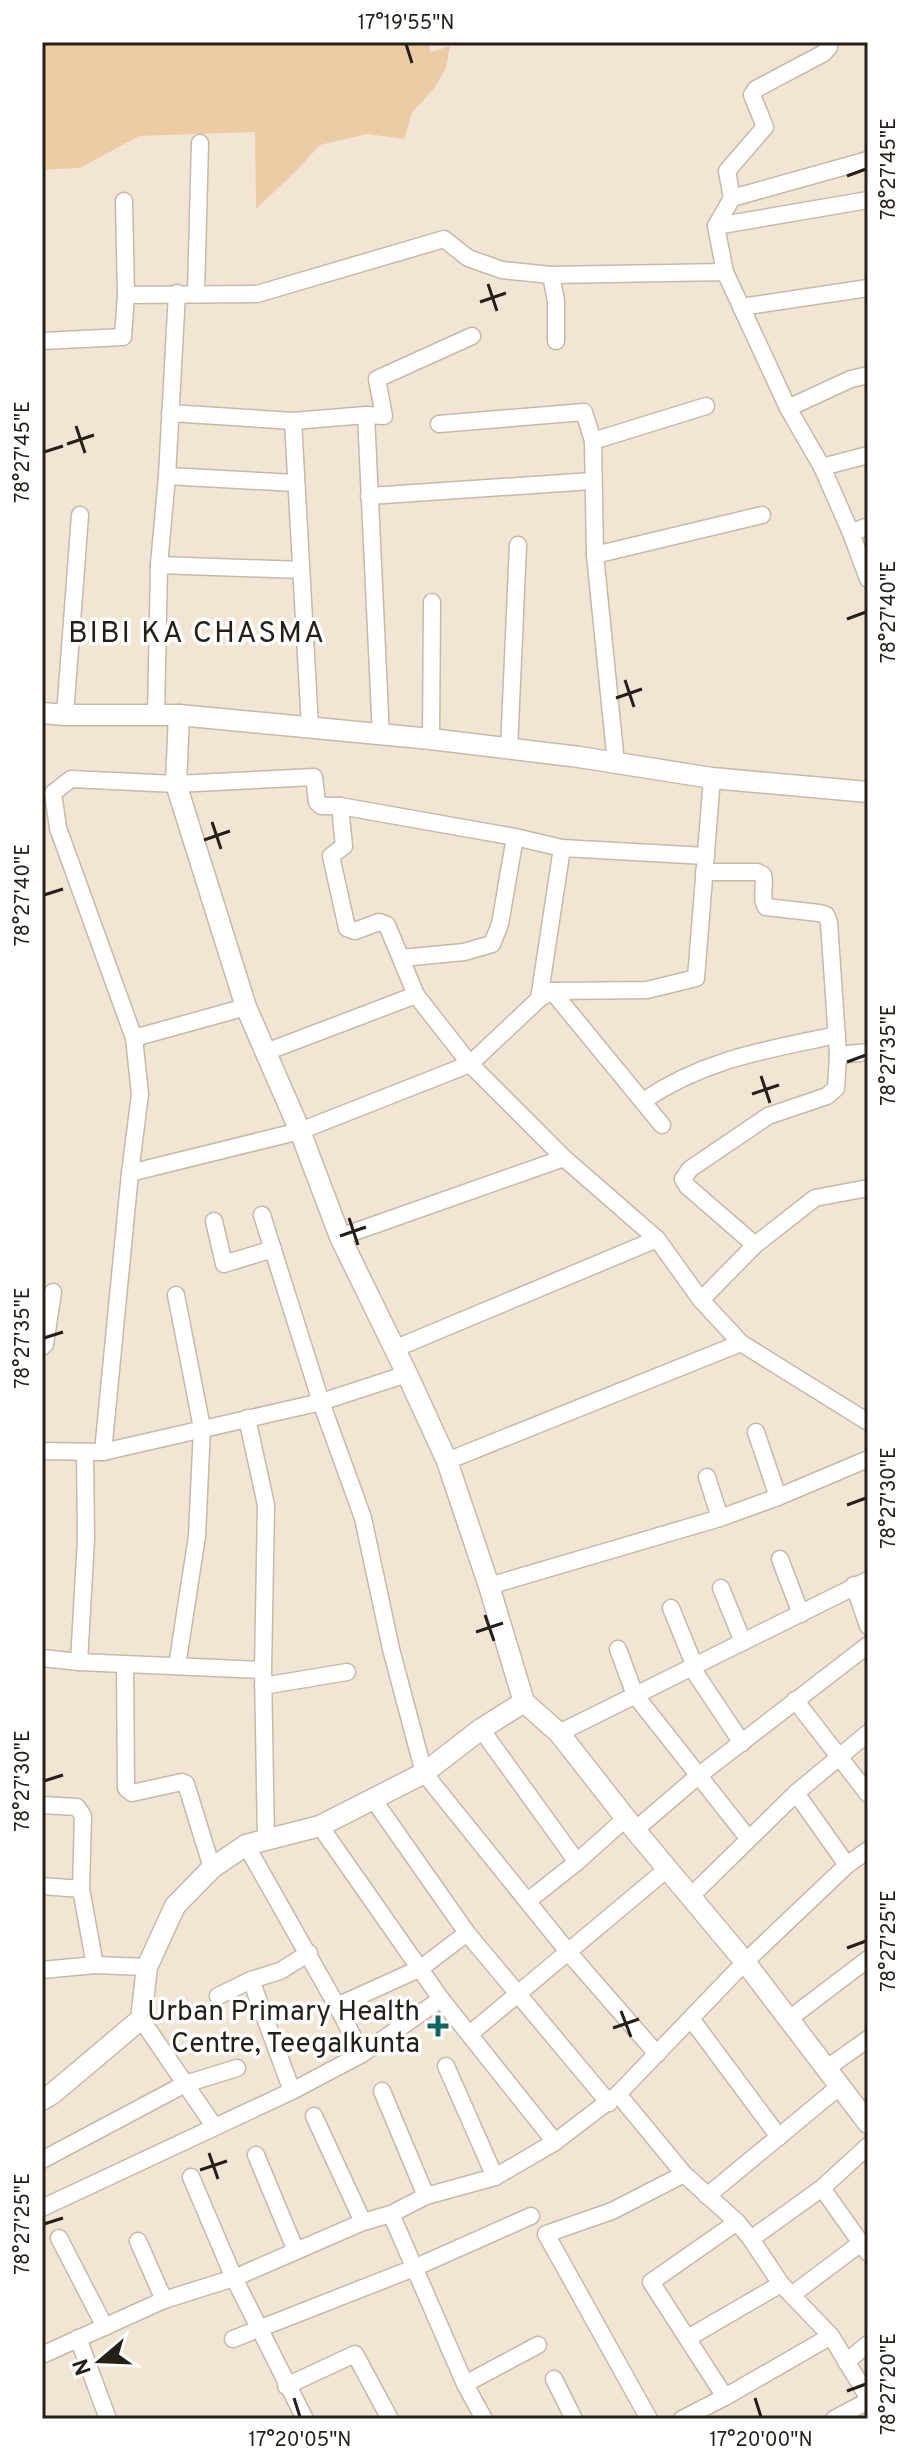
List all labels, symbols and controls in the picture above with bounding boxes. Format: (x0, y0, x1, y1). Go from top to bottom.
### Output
text: 17°19'55"N (358, 11, 454, 37)
text: 78°27'45"E (877, 118, 903, 220)
text: 78°27'45"E (11, 401, 37, 503)
text: 78°27'40"E (877, 561, 903, 663)
district label: BIBI KA CHASMA (68, 616, 326, 653)
text: 78°27'40"E (11, 844, 37, 946)
text: 78°27'35"E (877, 1004, 903, 1106)
text: 78°27'35"E (11, 1287, 37, 1389)
text: 78°27'30"E (877, 1447, 903, 1549)
text: 78°27'30"E (11, 1730, 37, 1832)
text: 78°27'25"E (877, 1890, 903, 1992)
place label: Urban Primary Health Centre, Teegalkunta (147, 1995, 420, 2063)
marker: Urban Primary Health Centre, Teegalkunta (427, 2015, 449, 2037)
text: 78°27'25"E (11, 2173, 37, 2275)
north arrow (60, 2321, 140, 2401)
text: 78°27'20"E (877, 2333, 903, 2435)
text: N (68, 2355, 99, 2379)
text: 17°20'05"N (249, 2428, 351, 2454)
text: 17°20'00"N (709, 2428, 813, 2454)

